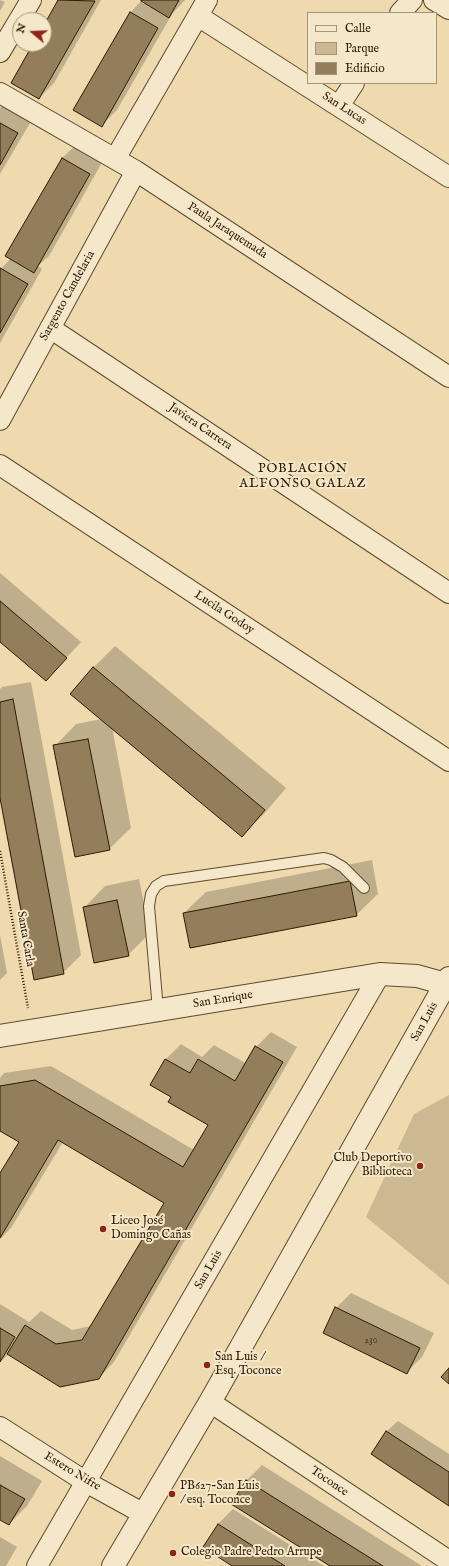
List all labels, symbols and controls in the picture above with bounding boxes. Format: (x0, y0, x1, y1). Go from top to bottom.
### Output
north arrow (12, 12, 52, 52)
legend (307, 12, 437, 84)
text: Calle (345, 21, 371, 36)
text: N (13, 22, 30, 35)
text: Parque (345, 41, 379, 56)
text: Edificio (345, 61, 385, 76)
street label: San Lucas (319, 89, 369, 129)
street label: Paula Jaraquemada (184, 200, 270, 262)
street label: Sargento Candelaria (37, 249, 99, 343)
street label: Javiera Carrera (166, 400, 234, 454)
district label: POBLACIÓN ALFONSO GALAZ (239, 461, 367, 492)
street label: Lucila Godoy (191, 588, 257, 638)
street label: Santa Carla (13, 910, 37, 968)
street label: San Enrique (192, 988, 254, 1012)
street label: San Luis (408, 1000, 442, 1044)
place label: Club Deportivo Biblioteca (334, 1152, 412, 1180)
marker: Club Deportivo Biblioteca (415, 1161, 425, 1171)
place label: Liceo José Domingo Cañas (111, 1215, 191, 1243)
marker: Liceo José Domingo Cañas (98, 1224, 108, 1234)
street label: San Luis (192, 1248, 226, 1292)
house number: 230 (364, 1335, 378, 1347)
place label: San Luis / Esq. Toconce (215, 1351, 281, 1379)
marker: San Luis / Esq. Toconce (202, 1360, 212, 1370)
street label: Estero Nifre (41, 1449, 103, 1495)
street label: Toconce (307, 1464, 351, 1500)
place label: PB627-San Luis / esq. Toconce (180, 1480, 259, 1508)
marker: PB627-San Luis / esq. Toconce (167, 1489, 177, 1499)
place label: Colegio Padre Pedro Arrupe (181, 1546, 322, 1560)
marker: Colegio Padre Pedro Arrupe (168, 1548, 178, 1558)

